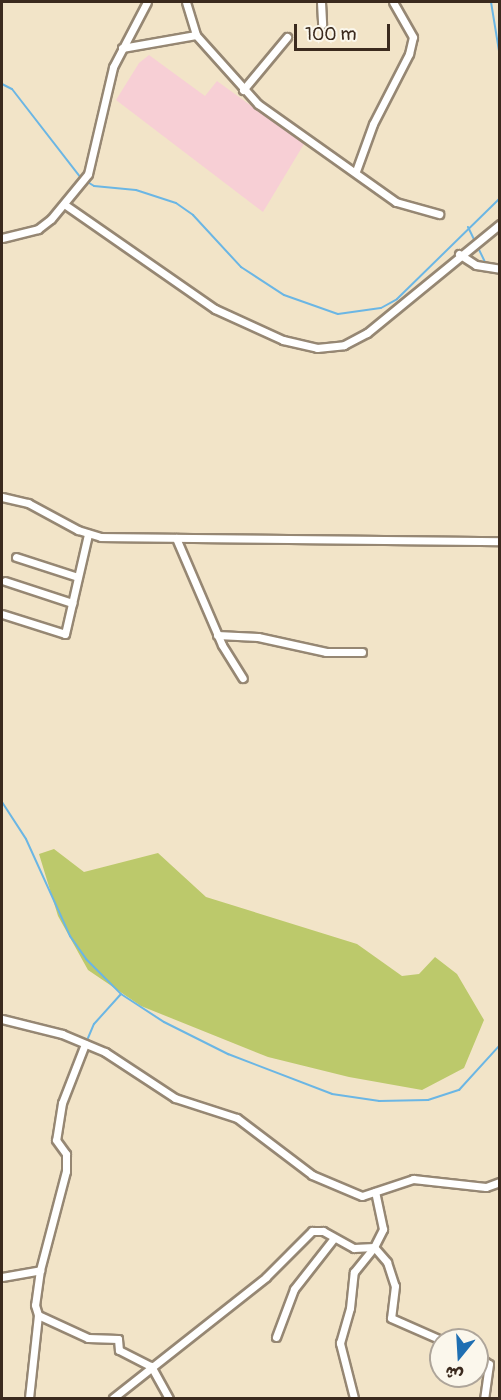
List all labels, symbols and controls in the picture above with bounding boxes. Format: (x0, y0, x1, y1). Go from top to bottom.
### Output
scale bar (297, 12, 393, 50)
text: 100 m (305, 23, 357, 46)
north arrow (429, 1328, 489, 1388)
text: ش (443, 1361, 466, 1385)

